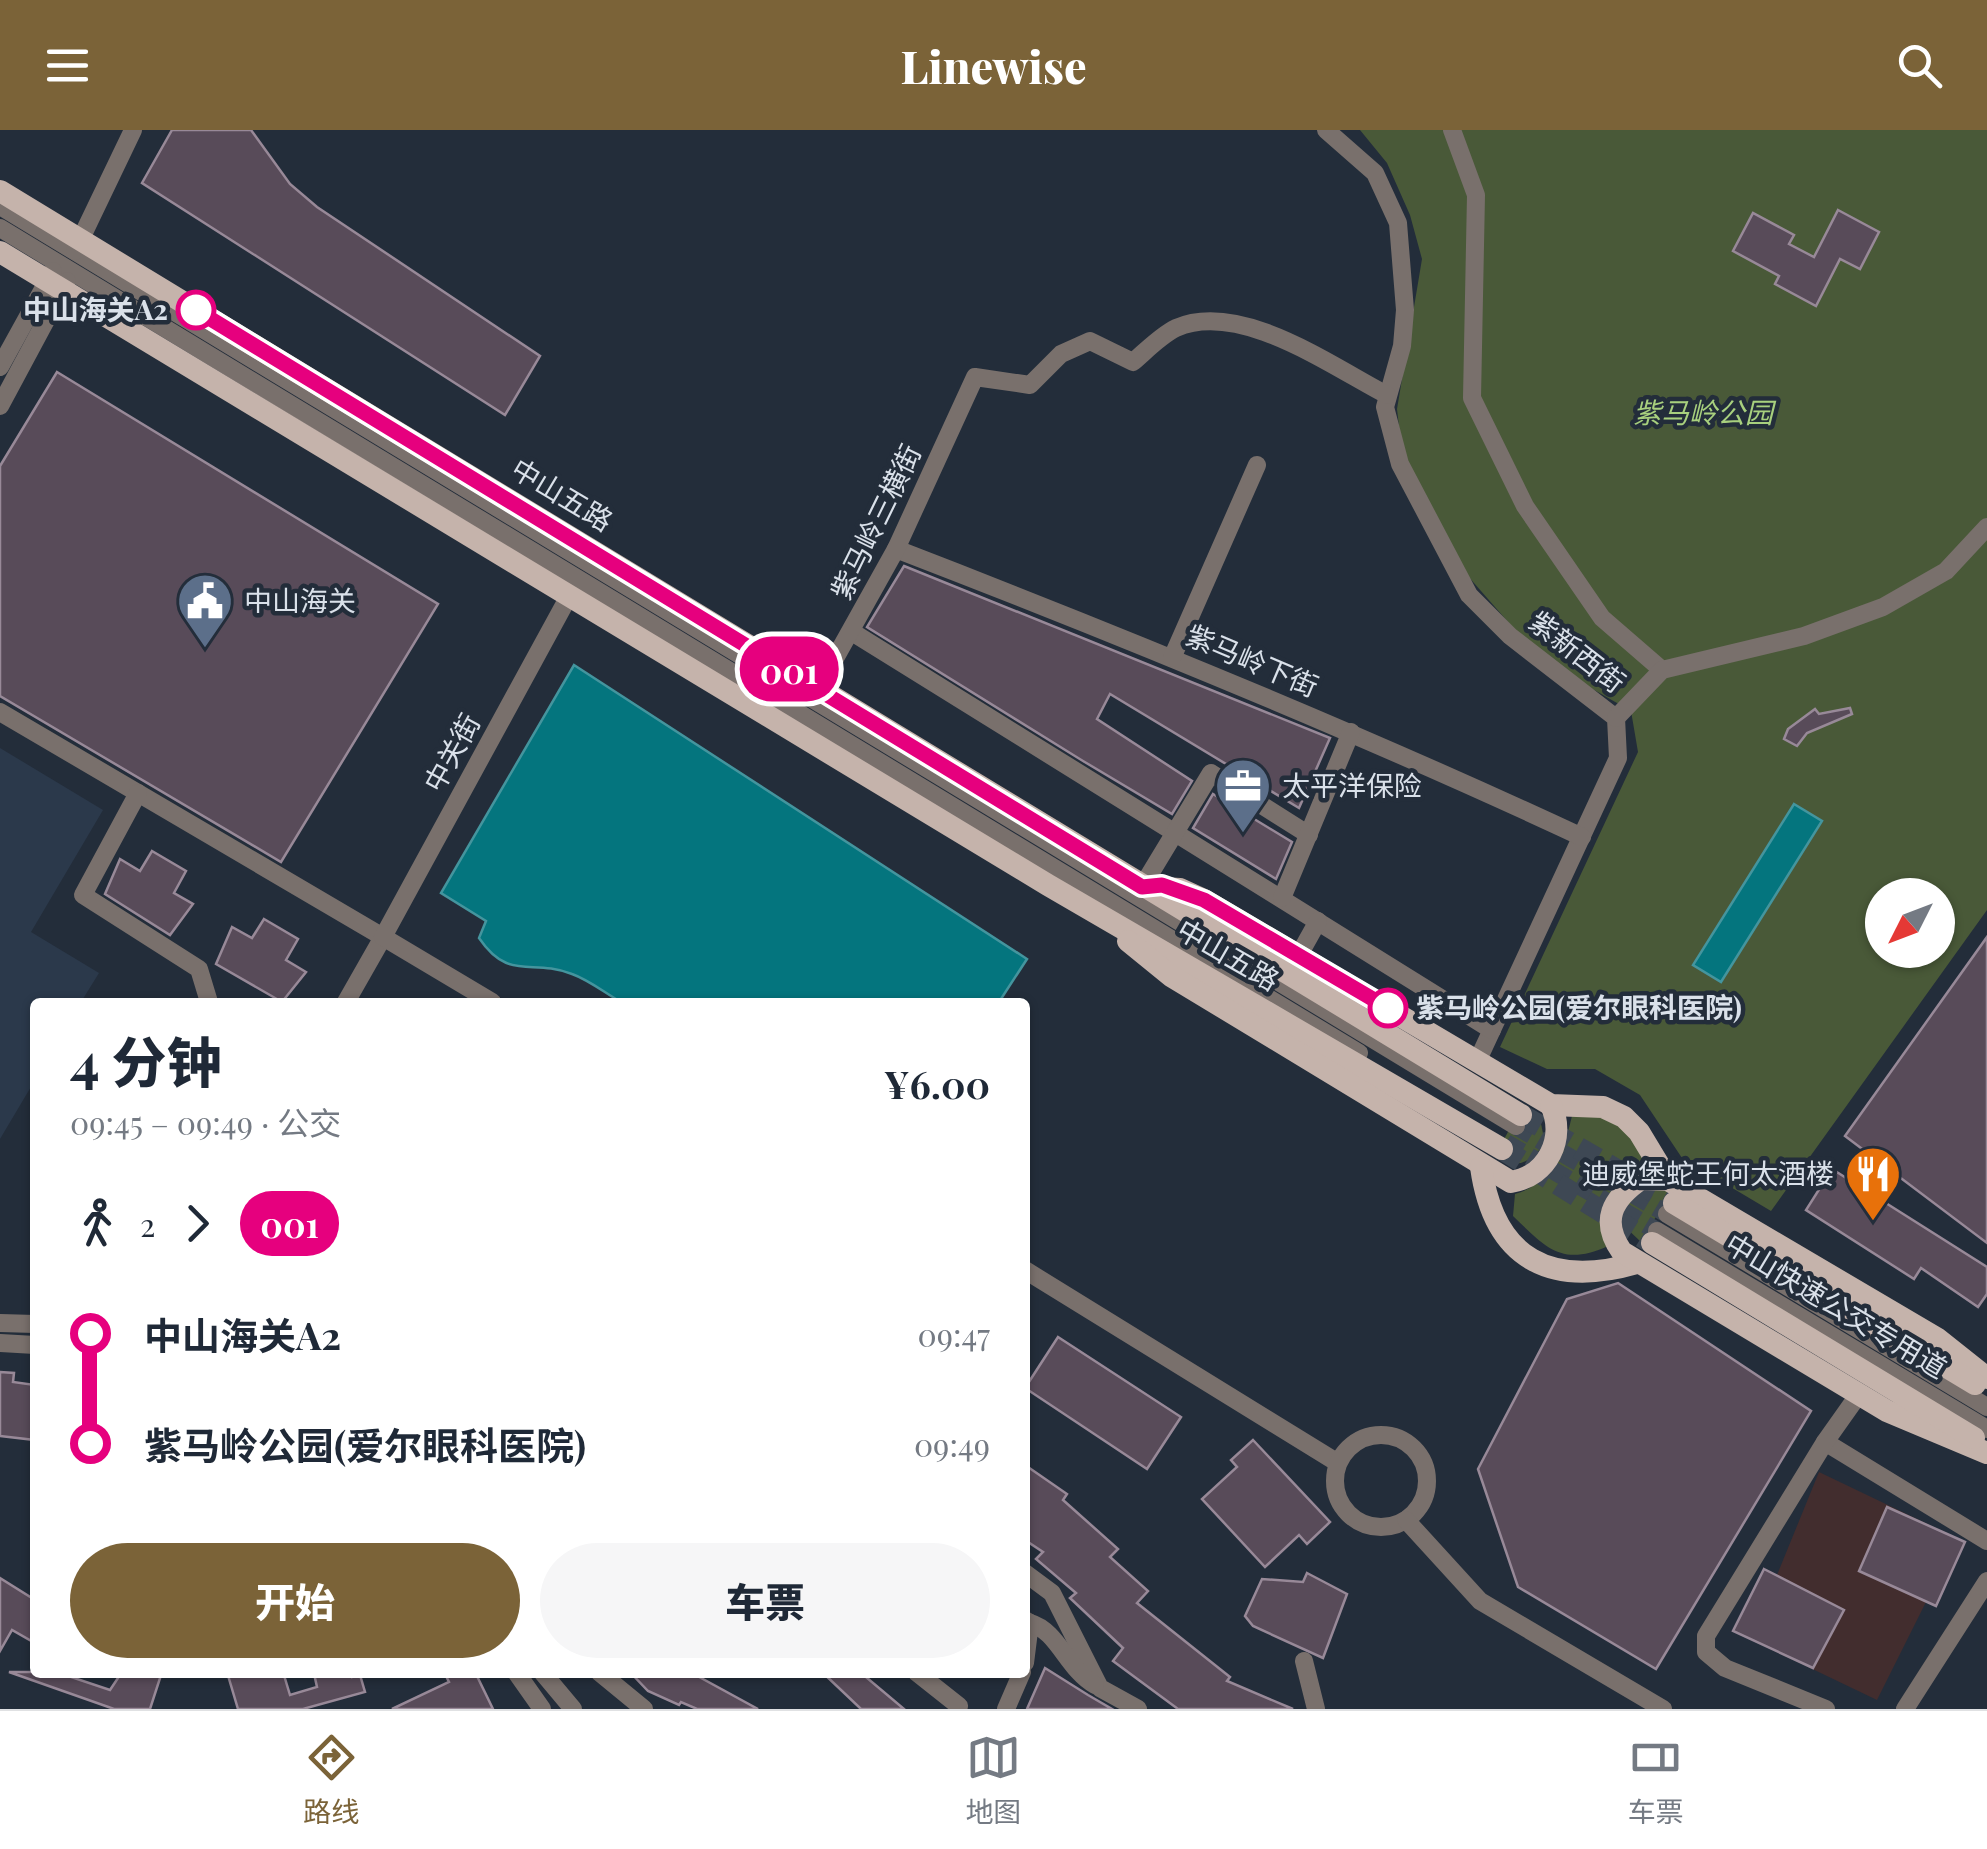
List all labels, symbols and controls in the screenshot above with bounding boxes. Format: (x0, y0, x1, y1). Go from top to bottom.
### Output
text: Linewise (900, 35, 1087, 95)
icon: menu (40, 38, 95, 93)
icon: search (1892, 38, 1947, 93)
place label: 中山海关A2 (23, 290, 168, 327)
marker: 中山海关A2 (177, 291, 215, 329)
park label: 紫马岭公园 (1633, 393, 1777, 430)
street label: 紫马岭三横街 (821, 438, 928, 605)
street label: 中山五路 (505, 449, 620, 538)
public building icon: 中山海关 (175, 571, 235, 650)
place label: 中山海关 (244, 581, 356, 618)
street label: 紫新西街 (1522, 602, 1633, 700)
street label: 紫马岭下街 (1181, 615, 1324, 704)
line badge: 001 (732, 636, 846, 702)
text: 001 (760, 646, 818, 693)
street label: 中关街 (414, 707, 487, 798)
office icon: 太平洋保险 (1213, 756, 1273, 835)
place label: 太平洋保险 (1282, 766, 1422, 803)
north arrow (1865, 878, 1955, 968)
map controls (1865, 878, 1955, 968)
street label: 中山五路 (1171, 910, 1287, 998)
place label: 紫马岭公园(爱尔眼科医院) (1416, 988, 1742, 1025)
marker: 紫马岭公园(爱尔眼科医院) (1369, 989, 1407, 1027)
text: 4 分钟 (70, 1023, 221, 1097)
text: ¥6.00 (884, 1058, 990, 1109)
text: 09:45 – 09:49 · 公交 (70, 1100, 341, 1143)
restaurant icon: 迪威堡蛇王何太酒楼 (1843, 1144, 1903, 1223)
place label: 迪威堡蛇王何太酒楼 (1582, 1154, 1834, 1191)
icon: walk (70, 1196, 125, 1251)
icon: forward (170, 1196, 225, 1251)
text: 001 (260, 1200, 319, 1247)
text: 2 (140, 1202, 155, 1245)
street label: 中山快速公交专用道 (1719, 1224, 1954, 1385)
text: 中山海关A2 (144, 1309, 341, 1360)
text: 09:47 (918, 1312, 990, 1355)
text: 紫马岭公园(爱尔眼科医院) (144, 1419, 586, 1470)
text: 09:49 (914, 1422, 990, 1465)
button: 开始 (70, 1543, 520, 1658)
button: 车票 (540, 1543, 990, 1658)
tab: 路线 (303, 1730, 359, 1830)
tab: 地图 (965, 1730, 1022, 1830)
tab: 车票 (1628, 1730, 1684, 1830)

